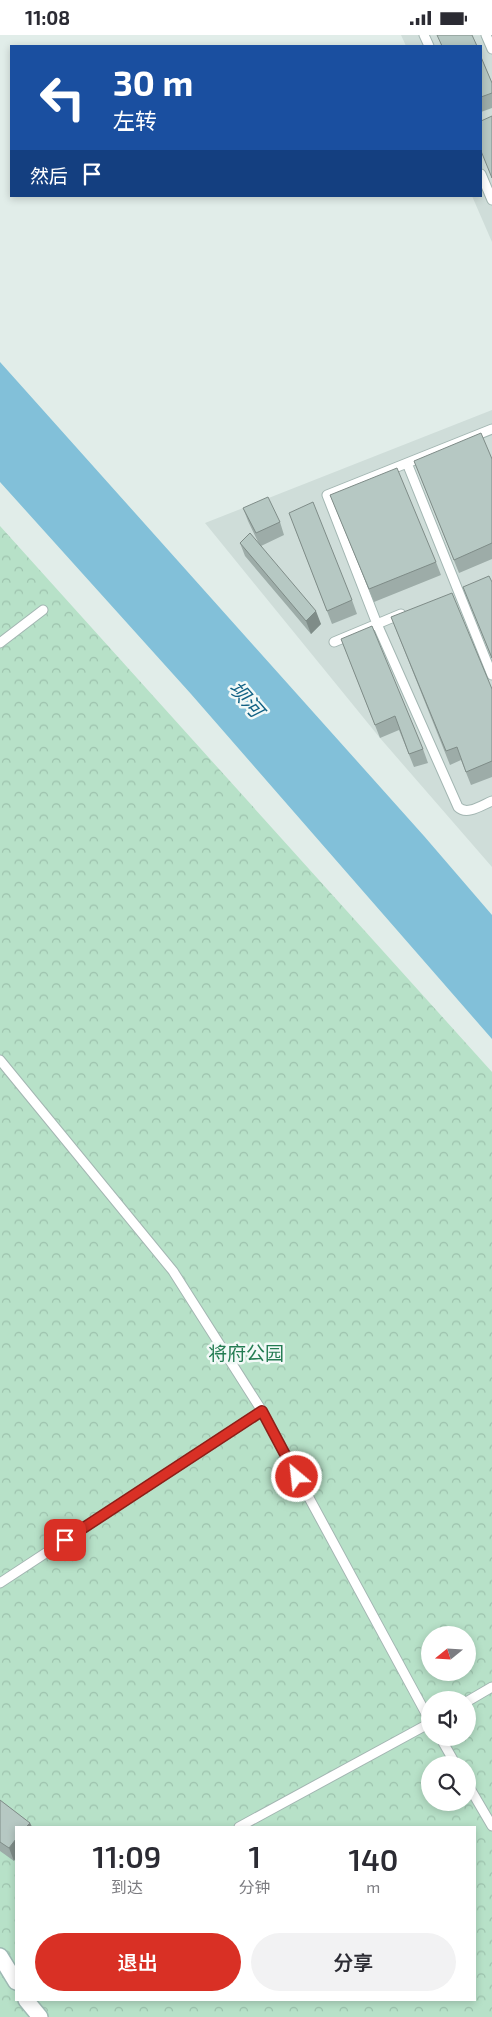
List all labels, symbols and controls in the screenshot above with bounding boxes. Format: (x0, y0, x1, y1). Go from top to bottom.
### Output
text: 11:08 (25, 6, 70, 29)
text: 30 m (113, 61, 193, 103)
icon: left (30, 65, 95, 130)
text: 左转 (113, 107, 157, 133)
icon: arrive (78, 160, 106, 188)
text: 然后 (30, 164, 68, 187)
water label: 坝河 (225, 675, 272, 724)
park label: 将府公园 (208, 1341, 284, 1364)
position arrow (270, 1450, 322, 1502)
pin (44, 1519, 86, 1561)
icon: arrive (51, 1526, 79, 1554)
north arrow (421, 1626, 476, 1681)
map controls (421, 1626, 476, 1811)
button: sound (421, 1691, 476, 1746)
button: search (421, 1756, 476, 1811)
text: 11:09 (93, 1838, 161, 1874)
text: 1 (249, 1838, 261, 1874)
text: 140 (348, 1841, 398, 1877)
text: 到达 (111, 1877, 143, 1896)
text: 分钟 (239, 1877, 271, 1896)
text: m (366, 1877, 380, 1896)
button: 退出 (35, 1933, 241, 1991)
button: 分享 (251, 1933, 456, 1991)

